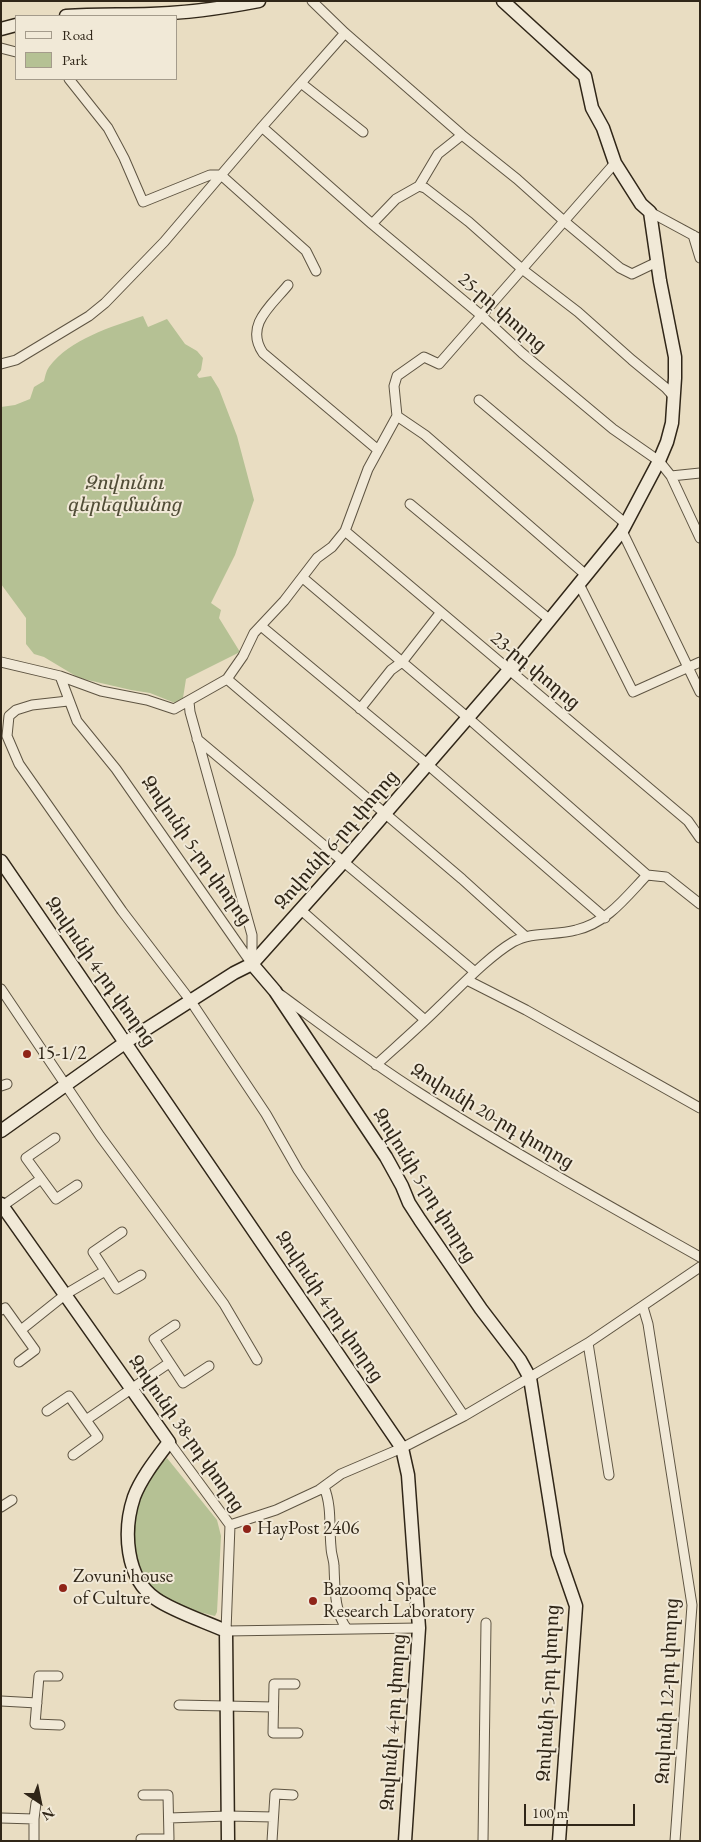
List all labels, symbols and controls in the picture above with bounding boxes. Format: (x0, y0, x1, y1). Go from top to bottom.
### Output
legend (15, 15, 178, 80)
text: Road (62, 25, 93, 44)
text: Park (62, 50, 88, 69)
street label: 25-րդ փողոց (453, 268, 551, 358)
park label: Զովունու գերեզմանոց (67, 473, 181, 517)
street label: 23-րդ փողոց (486, 627, 584, 715)
street label: Զովունի 6-րդ փողոց (270, 766, 404, 914)
street label: Զովունի 5-րդ փողոց (136, 772, 256, 930)
street label: Զովունի 4-րդ փողոց (40, 893, 160, 1051)
place label: 15-1/2 (37, 1043, 86, 1065)
marker: 15-1/2 (21, 1048, 33, 1060)
street label: Զովունի 20-րդ փողոց (406, 1059, 578, 1175)
street label: Զովունի 5-րդ փողոց (367, 1105, 481, 1267)
street label: Զովունի 4-րդ փողոց (270, 1227, 388, 1387)
street label: Զովունի 38-րդ փողոց (123, 1351, 249, 1517)
place label: HayPost 2406 (257, 1518, 359, 1540)
marker: HayPost 2406 (241, 1523, 253, 1535)
place label: Zovuni house of Culture (73, 1566, 173, 1610)
place label: Bazoomq Space Research Laboratory (323, 1579, 475, 1623)
marker: Zovuni house of Culture (57, 1582, 69, 1594)
marker: Bazoomq Space Research Laboratory (307, 1595, 319, 1607)
street label: Զովունի 12-րդ փողոց (652, 1597, 684, 1785)
street label: Զովունի 5-րդ փողոց (533, 1604, 565, 1782)
street label: Զովունի 4-րդ փողոց (376, 1633, 412, 1811)
north arrow (15, 1777, 65, 1827)
scale bar (526, 1794, 637, 1826)
text: 100 m (532, 1803, 568, 1822)
text: N (39, 1804, 58, 1825)

